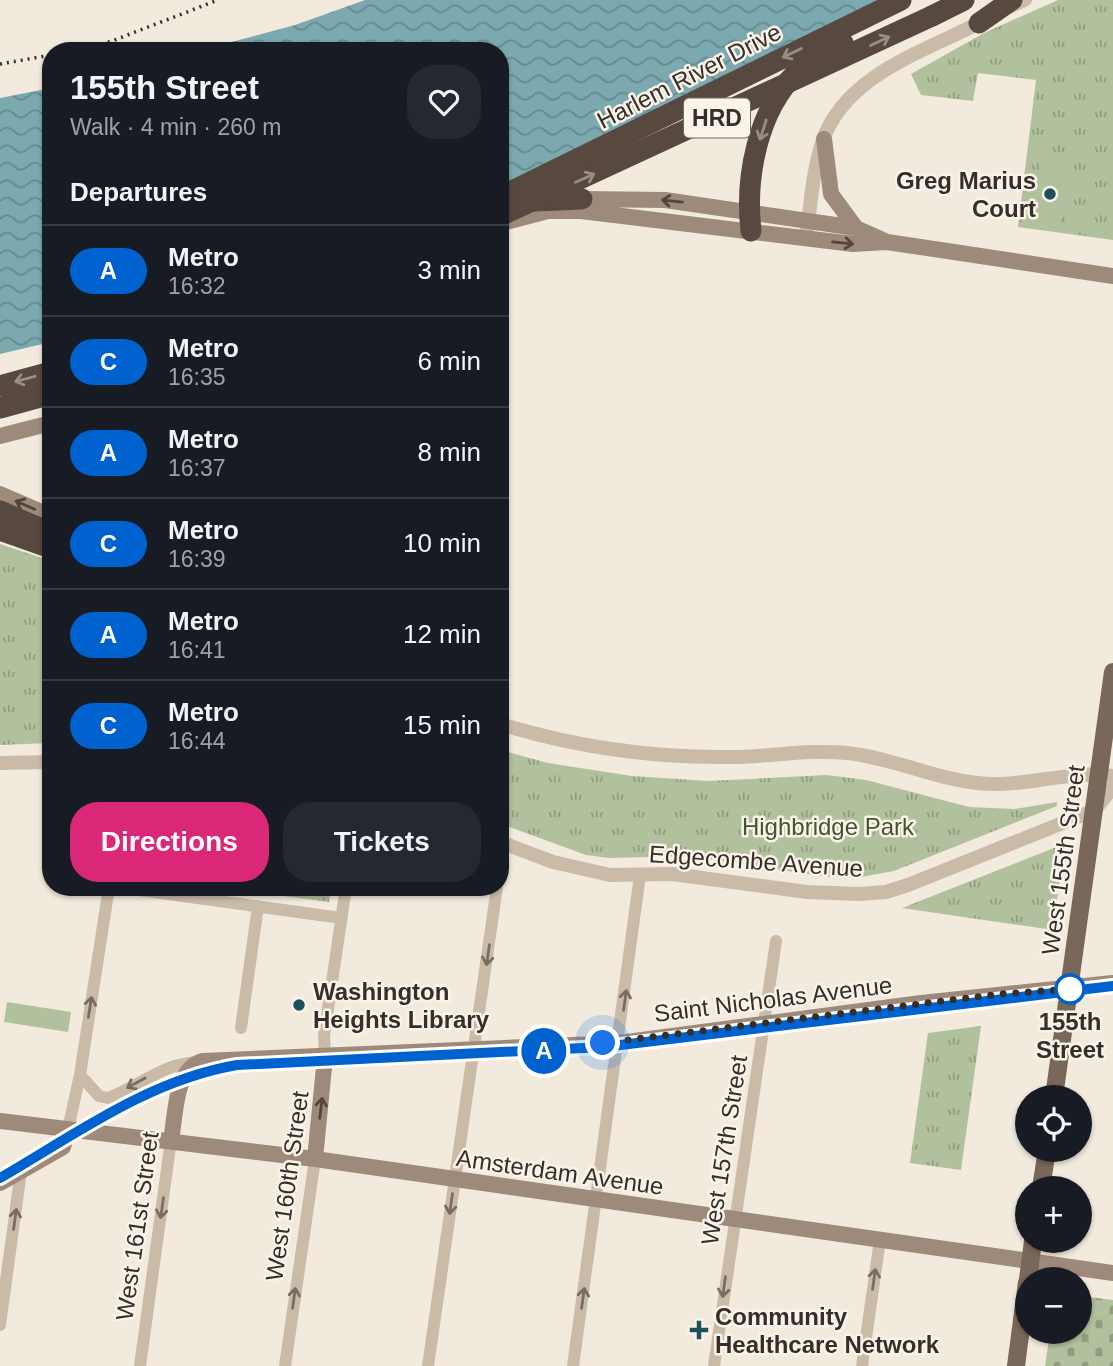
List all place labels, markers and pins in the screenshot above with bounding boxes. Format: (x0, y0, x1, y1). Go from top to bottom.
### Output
place label: Greg Marius Court (896, 167, 1036, 222)
marker: Greg Marius Court (1042, 186, 1058, 202)
marker: 155th Street (1055, 974, 1085, 1004)
place label: Washington Heights Library (313, 978, 490, 1033)
marker: Washington Heights Library (291, 997, 307, 1013)
place label: 155th Street (1036, 1008, 1104, 1063)
place label: Community Healthcare Network (715, 1303, 940, 1358)
marker: Community Healthcare Network (689, 1320, 709, 1340)

